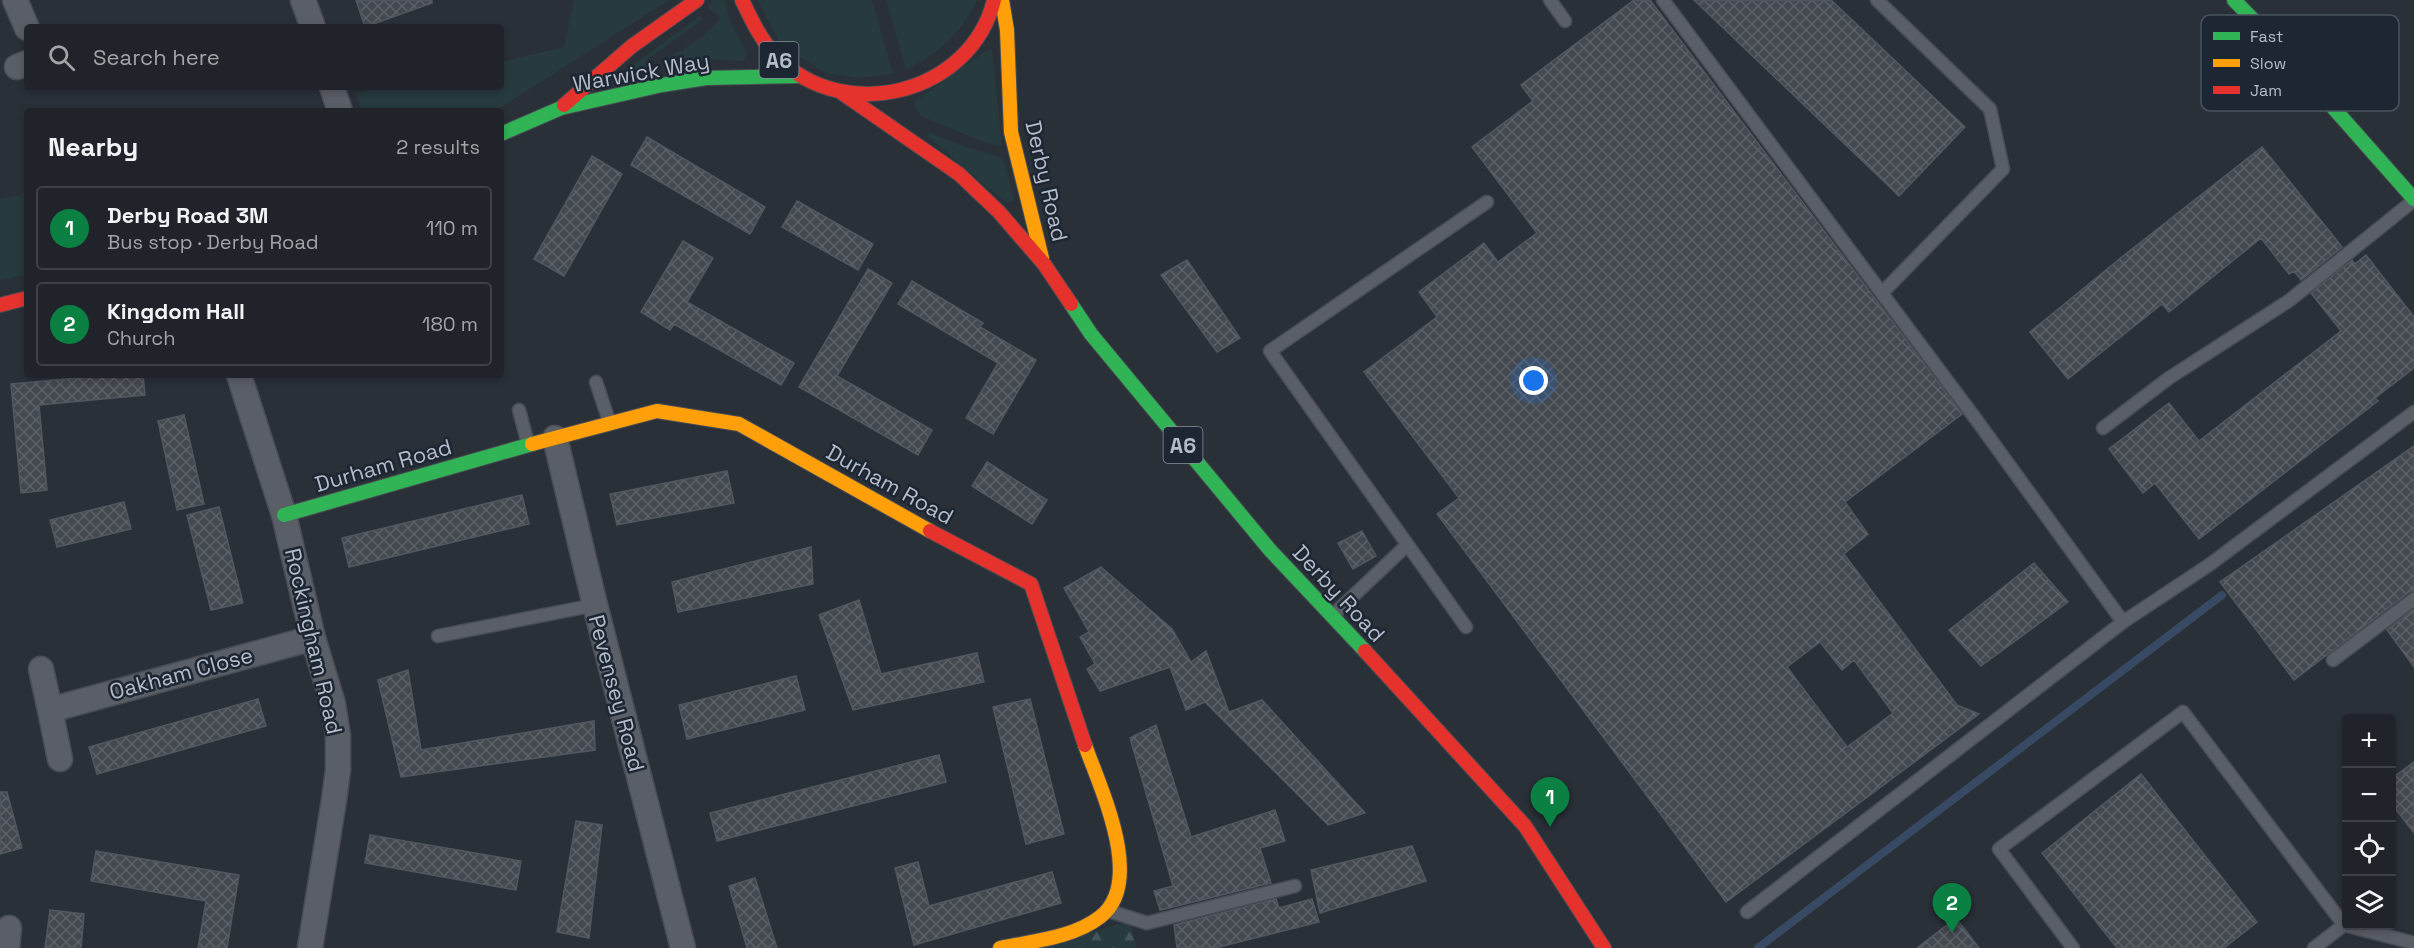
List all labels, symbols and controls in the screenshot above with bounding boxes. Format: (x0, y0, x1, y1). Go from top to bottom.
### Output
legend (2201, 15, 2399, 111)
search box (24, 24, 504, 90)
text: Fast (2250, 26, 2283, 47)
icon: search (45, 41, 78, 74)
road number: A6 (760, 42, 798, 78)
text: Search here (93, 43, 220, 71)
street label: Warwick Way (570, 46, 712, 98)
text: Slow (2250, 53, 2286, 74)
text: Jam (2250, 80, 2282, 101)
street label: Derby Road (1020, 118, 1074, 244)
text: Nearby (48, 130, 138, 164)
text: 2 results (396, 134, 480, 160)
text: Derby Road 3M (107, 201, 269, 229)
text: 1 (65, 215, 74, 241)
text: 110 m (426, 215, 478, 241)
text: Bus stop · Derby Road (107, 229, 319, 255)
text: Kingdom Hall (107, 297, 245, 325)
text: 2 (64, 311, 75, 337)
text: 180 m (422, 311, 478, 337)
text: Church (107, 325, 176, 351)
your location (1519, 366, 1548, 395)
road number: A6 (1164, 427, 1202, 463)
street label: Durham Road (311, 432, 455, 498)
street label: Durham Road (822, 438, 958, 530)
street label: Derby Road (1287, 538, 1391, 648)
street label: Rockingham Road (279, 545, 349, 737)
street label: Pevensey Road (583, 612, 651, 774)
street label: Oakham Close (106, 640, 256, 706)
map controls (2342, 714, 2396, 930)
button: + (2342, 714, 2396, 768)
button: − (2342, 768, 2396, 822)
pin: 1 (1530, 778, 1570, 827)
button: locate (2342, 822, 2396, 876)
button: layers (2342, 876, 2396, 930)
pin: 2 (1932, 884, 1972, 933)

